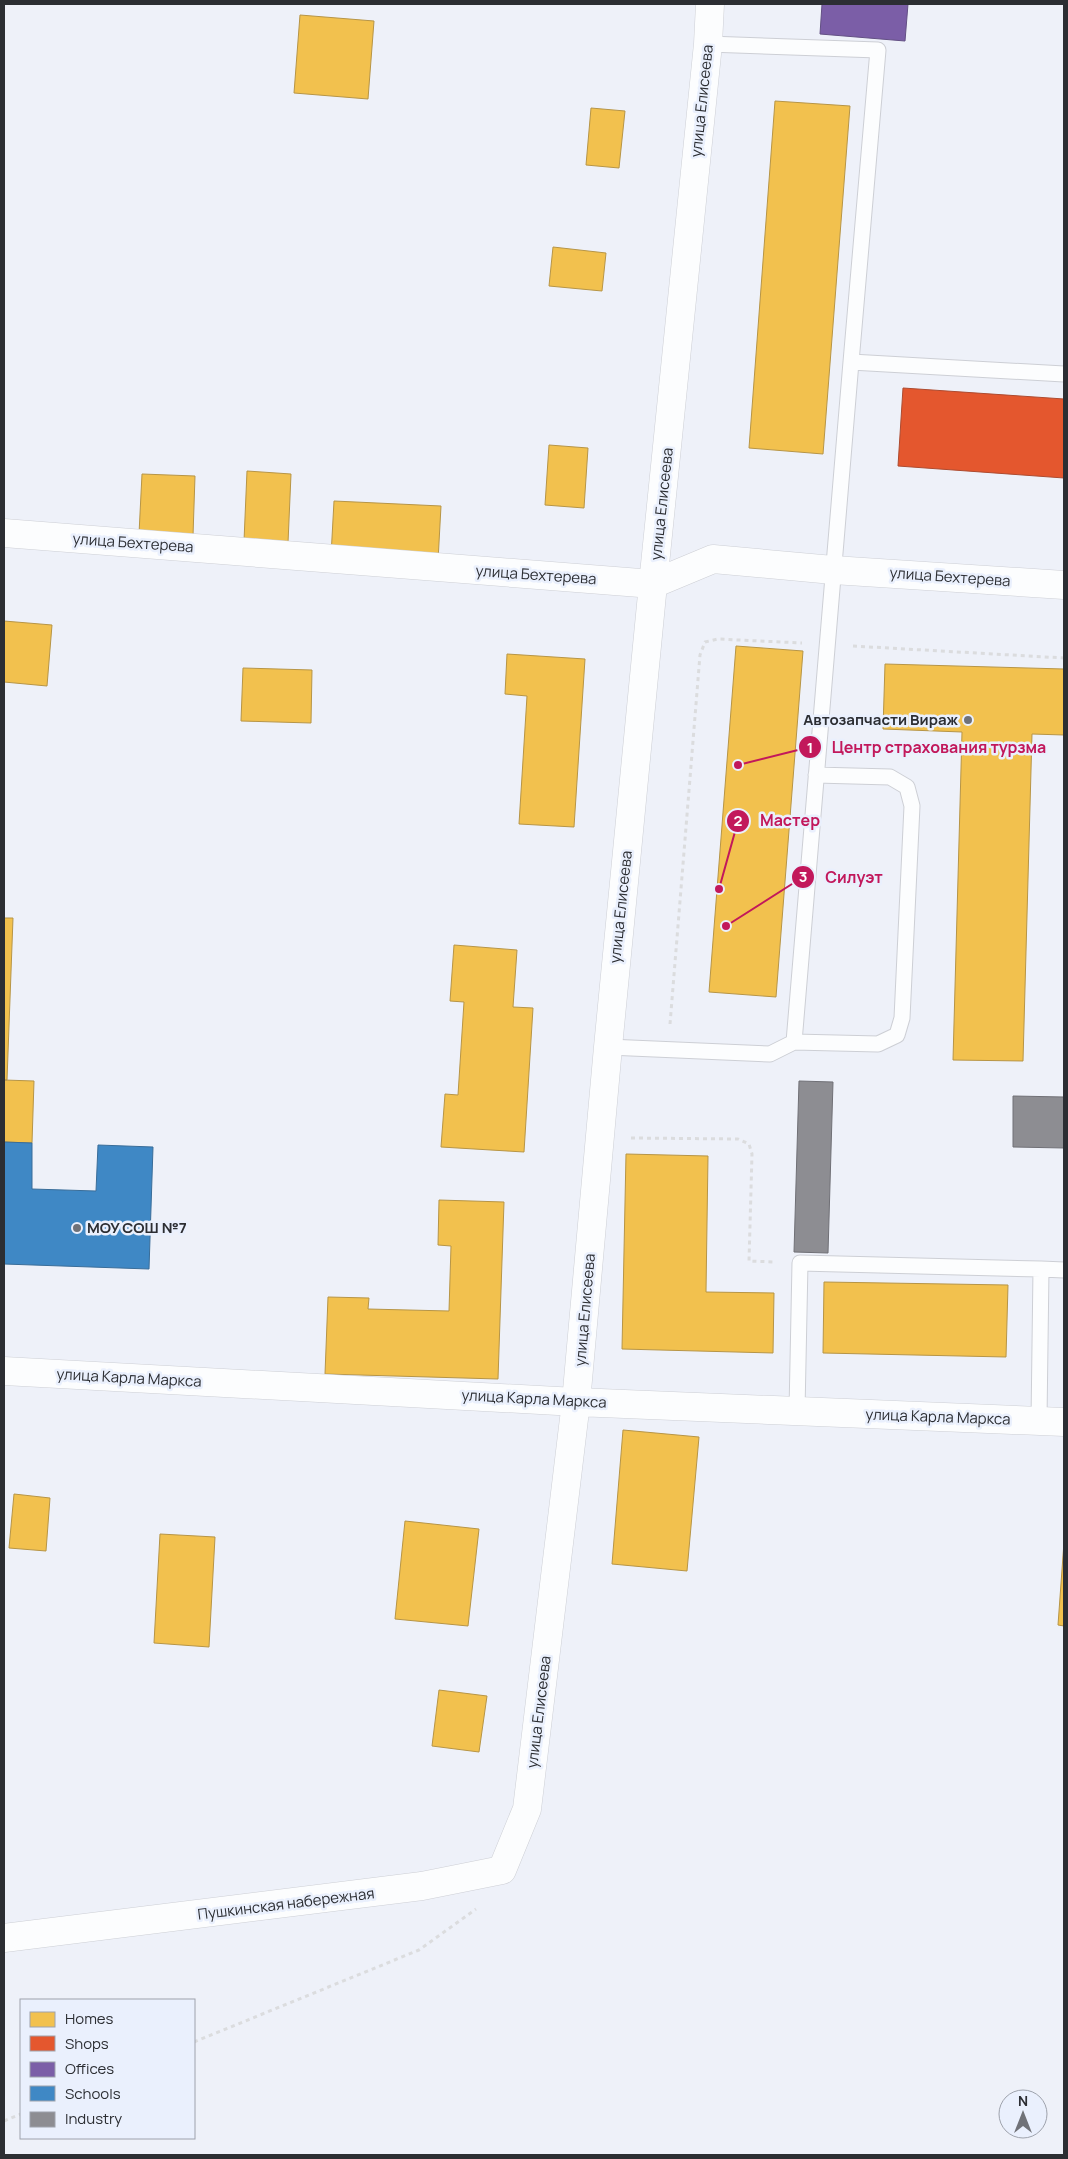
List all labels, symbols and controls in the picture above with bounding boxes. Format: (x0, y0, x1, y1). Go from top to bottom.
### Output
street label: улица Елисеева (685, 44, 718, 158)
street label: улица Елисеева (645, 447, 678, 561)
street label: улица Бехтерева (72, 528, 194, 557)
street label: улица Бехтерева (475, 560, 597, 589)
street label: улица Бехтерева (889, 562, 1011, 591)
place label: Автозапчасти Вираж (803, 709, 959, 730)
marker: Автозапчасти Вираж (962, 714, 974, 726)
callout: Центр страхования турзма (797, 732, 1057, 763)
text: Центр страхования турзма (832, 736, 1046, 758)
text: 1 (807, 737, 813, 758)
callout: Мастер (725, 805, 830, 836)
text: Мастер (760, 809, 820, 831)
text: 2 (734, 810, 743, 831)
street label: улица Елисеева (604, 850, 637, 964)
callout: Силуэт (791, 861, 893, 892)
text: 3 (799, 866, 807, 887)
text: Силуэт (825, 866, 883, 888)
place label: МОУ СОШ №7 (87, 1217, 187, 1238)
marker: МОУ СОШ №7 (71, 1222, 83, 1234)
street label: улица Елисеева (569, 1253, 600, 1367)
street label: улица Карла Маркса (56, 1363, 202, 1392)
street label: улица Карла Маркса (461, 1384, 607, 1413)
street label: улица Карла Маркса (865, 1403, 1011, 1430)
street label: улица Елисеева (521, 1654, 556, 1769)
street label: Пушкинская набережная (196, 1882, 376, 1925)
legend (20, 1999, 195, 2139)
text: Homes (65, 2008, 114, 2029)
text: Shops (65, 2033, 109, 2054)
text: Offices (65, 2058, 114, 2079)
text: Schools (65, 2083, 121, 2104)
north arrow (998, 2089, 1048, 2139)
text: N (1018, 2091, 1028, 2110)
text: Industry (65, 2108, 122, 2129)

